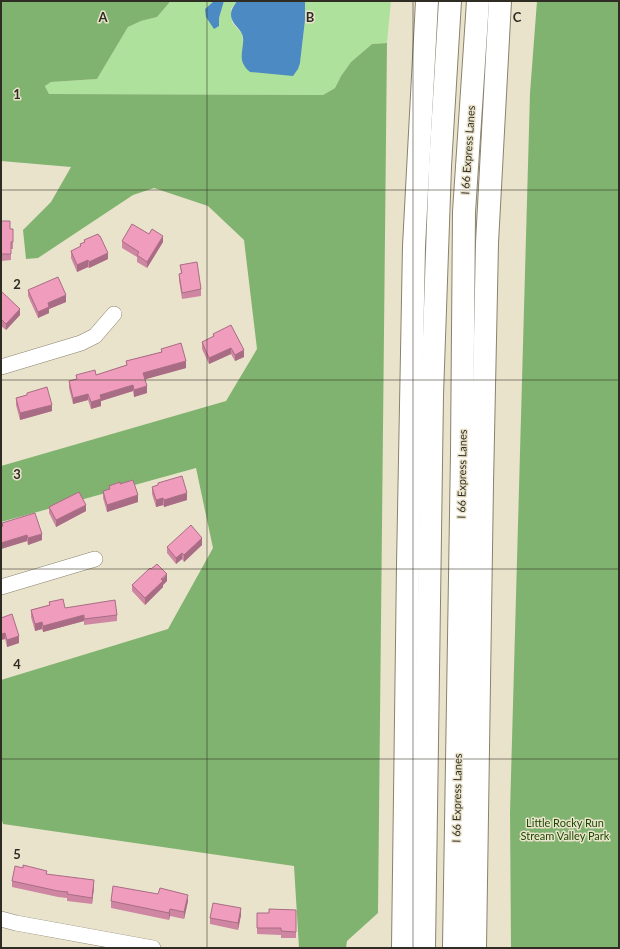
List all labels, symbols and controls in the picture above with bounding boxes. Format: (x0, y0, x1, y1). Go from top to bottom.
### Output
text: A (97, 9, 108, 25)
text: B (306, 9, 315, 25)
text: C (513, 9, 522, 25)
text: 1 (13, 86, 21, 102)
street label: I 66 Express Lanes (458, 105, 477, 195)
text: 2 (13, 276, 21, 292)
street label: I 66 Express Lanes (454, 429, 469, 519)
text: 3 (13, 466, 21, 482)
text: 4 (13, 656, 21, 672)
street label: I 66 Express Lanes (449, 753, 464, 843)
park label: Little Rocky Run Stream Valley Park (521, 816, 610, 842)
text: 5 (13, 846, 21, 862)

